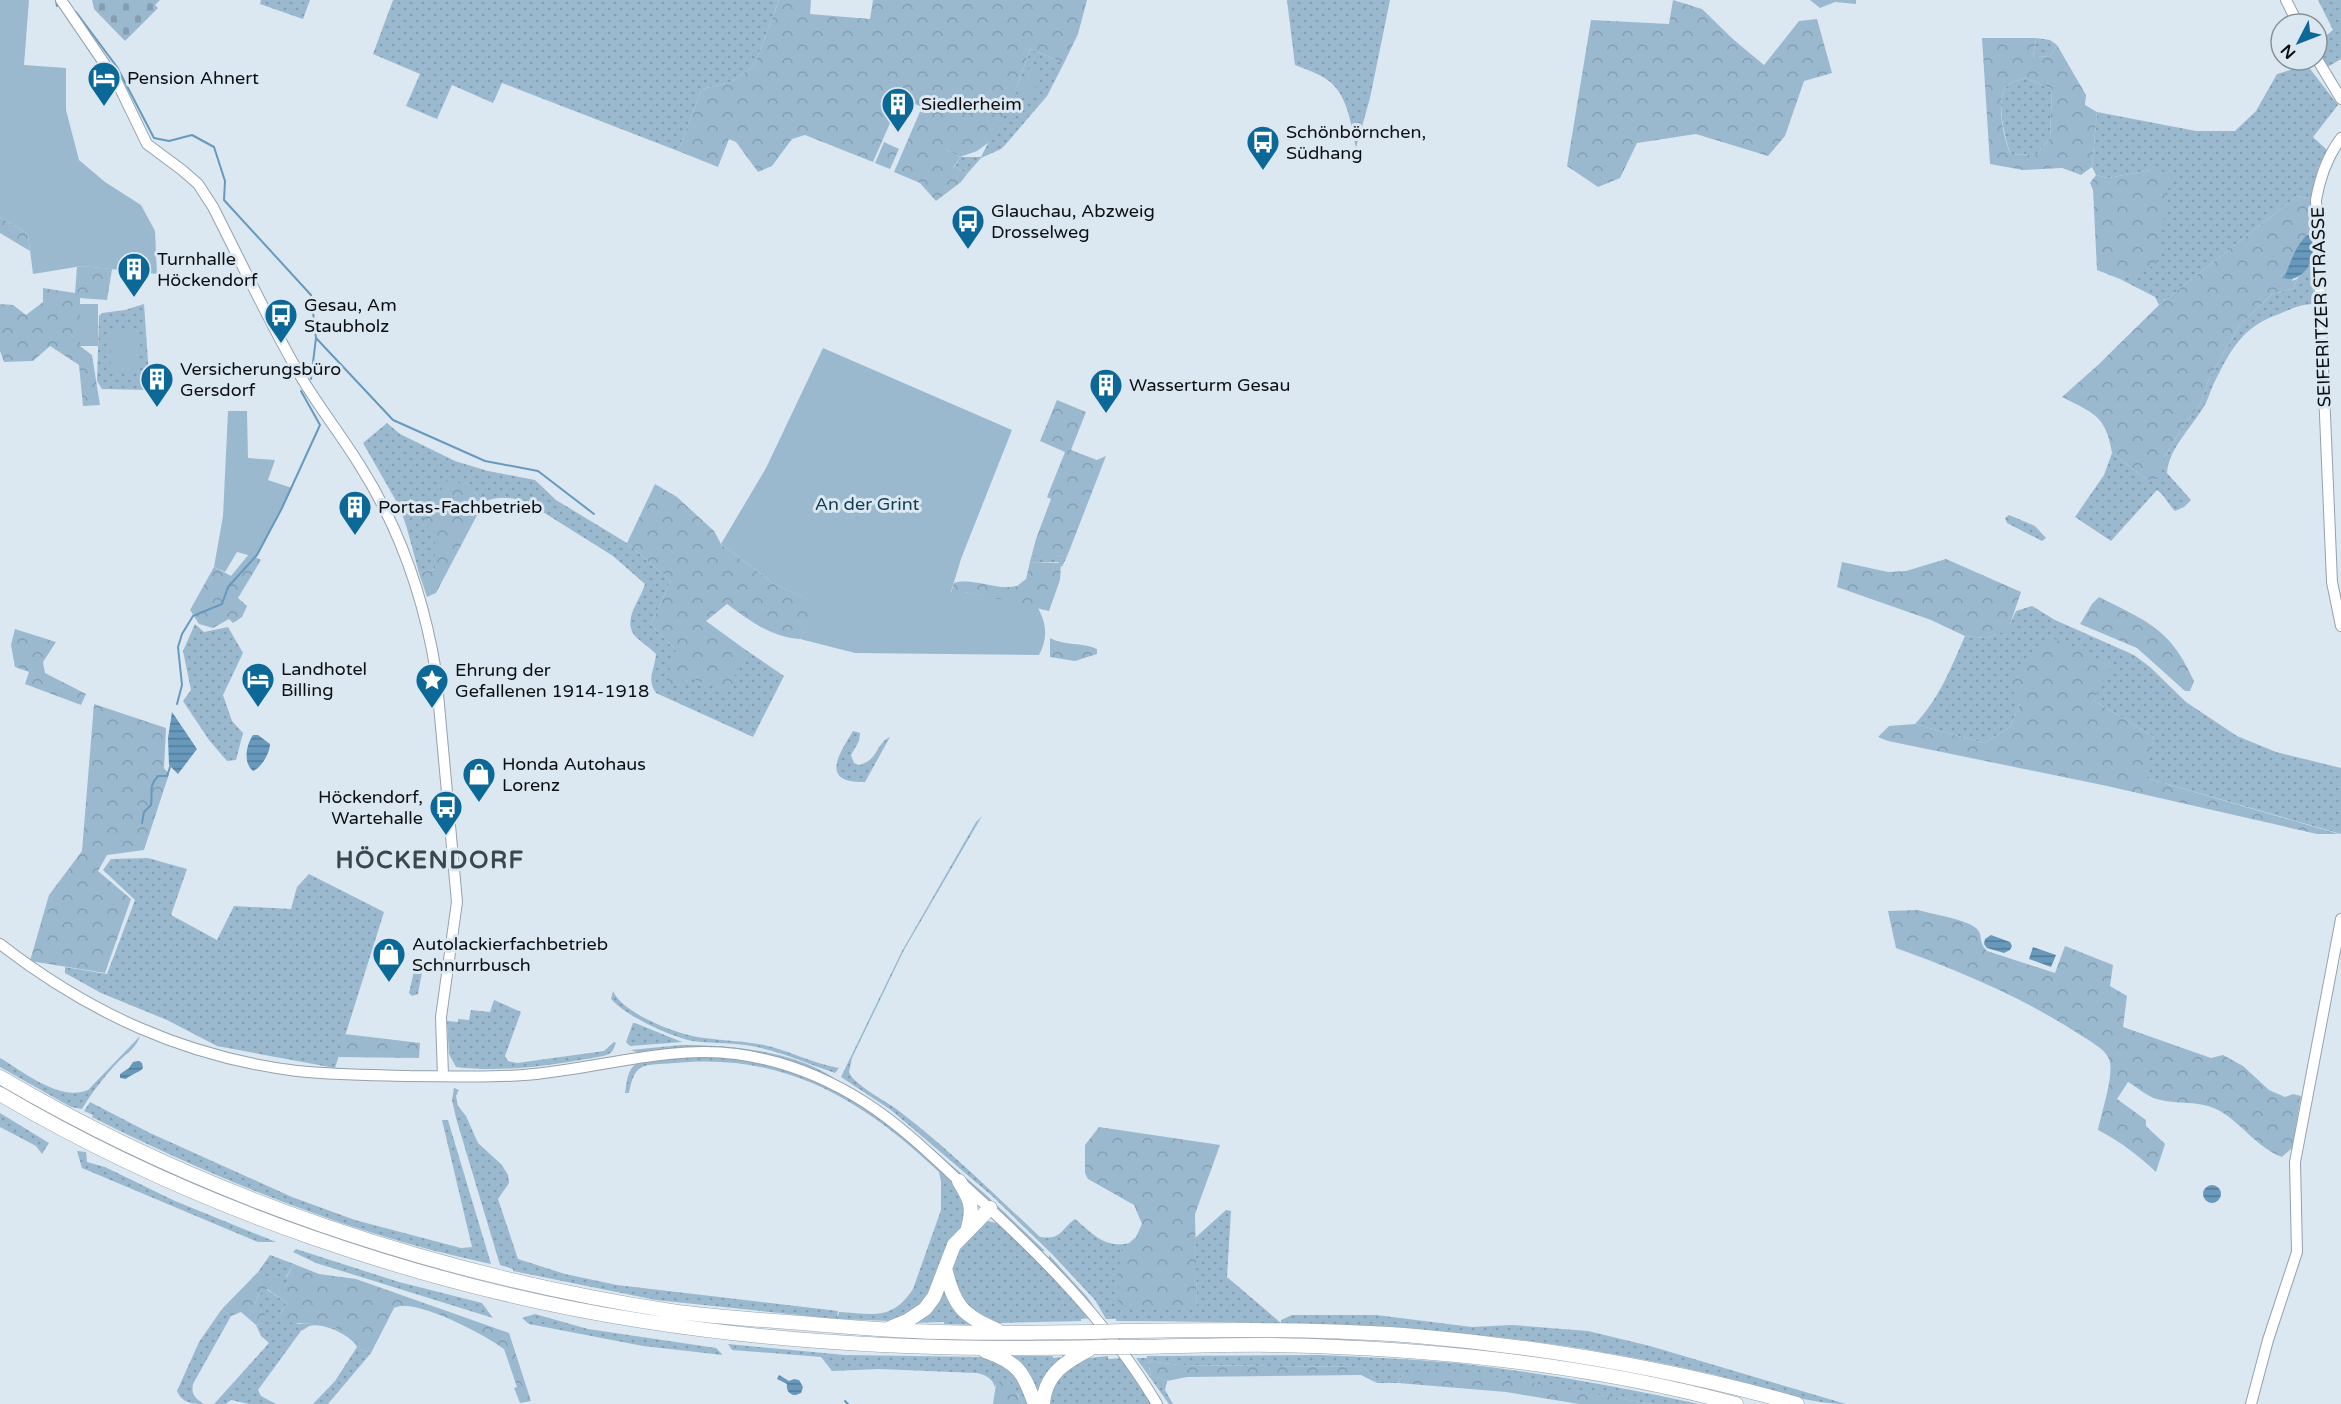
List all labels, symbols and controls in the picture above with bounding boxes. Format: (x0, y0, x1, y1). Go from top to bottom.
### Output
north arrow (2269, 12, 2329, 72)
text: N (2277, 40, 2300, 63)
hotel icon: Pension Ahnert (86, 60, 122, 107)
place label: Pension Ahnert (127, 67, 259, 89)
building icon: Siedlerheim (880, 86, 916, 133)
place label: Siedlerheim (921, 93, 1022, 115)
place label: Schönbörnchen, Südhang (1286, 121, 1426, 164)
bus stop icon: Schönbörnchen, Südhang (1245, 124, 1281, 171)
place label: Glauchau, Abzweig Drosselweg (991, 200, 1155, 243)
bus stop icon: Glauchau, Abzweig Drosselweg (950, 203, 986, 250)
street label: SEIFERITZER STRASSE (2307, 206, 2335, 408)
place label: Turnhalle Höckendorf (157, 248, 258, 291)
building icon: Turnhalle Höckendorf (116, 251, 152, 298)
place label: Gesau, Am Staubholz (304, 294, 397, 337)
bus stop icon: Gesau, Am Staubholz (263, 297, 299, 344)
place label: Versicherungsbüro Gersdorf (180, 358, 341, 401)
building icon: Versicherungsbüro Gersdorf (139, 361, 175, 408)
building icon: Wasserturm Gesau (1088, 367, 1124, 414)
place label: Wasserturm Gesau (1129, 374, 1290, 396)
building icon: Portas-Fachbetrieb (337, 489, 373, 536)
park label: An der Grint (815, 493, 919, 515)
place label: Portas-Fachbetrieb (378, 496, 542, 518)
place label: Landhotel Billing (281, 658, 367, 701)
place label: Ehrung der Gefallenen 1914-1918 (455, 659, 649, 702)
hotel icon: Landhotel Billing (240, 661, 276, 708)
place icon: Ehrung der Gefallenen 1914-1918 (414, 662, 450, 709)
place label: Honda Autohaus Lorenz (502, 753, 646, 796)
shop icon: Honda Autohaus Lorenz (461, 756, 497, 803)
place label: Höckendorf, Wartehalle (318, 786, 423, 829)
bus stop icon: Höckendorf, Wartehalle (428, 789, 464, 836)
district label: HÖCKENDORF (335, 846, 525, 875)
place label: Autolackierfachbetrieb Schnurrbusch (412, 933, 608, 976)
shop icon: Autolackierfachbetrieb Schnurrbusch (371, 936, 407, 983)

